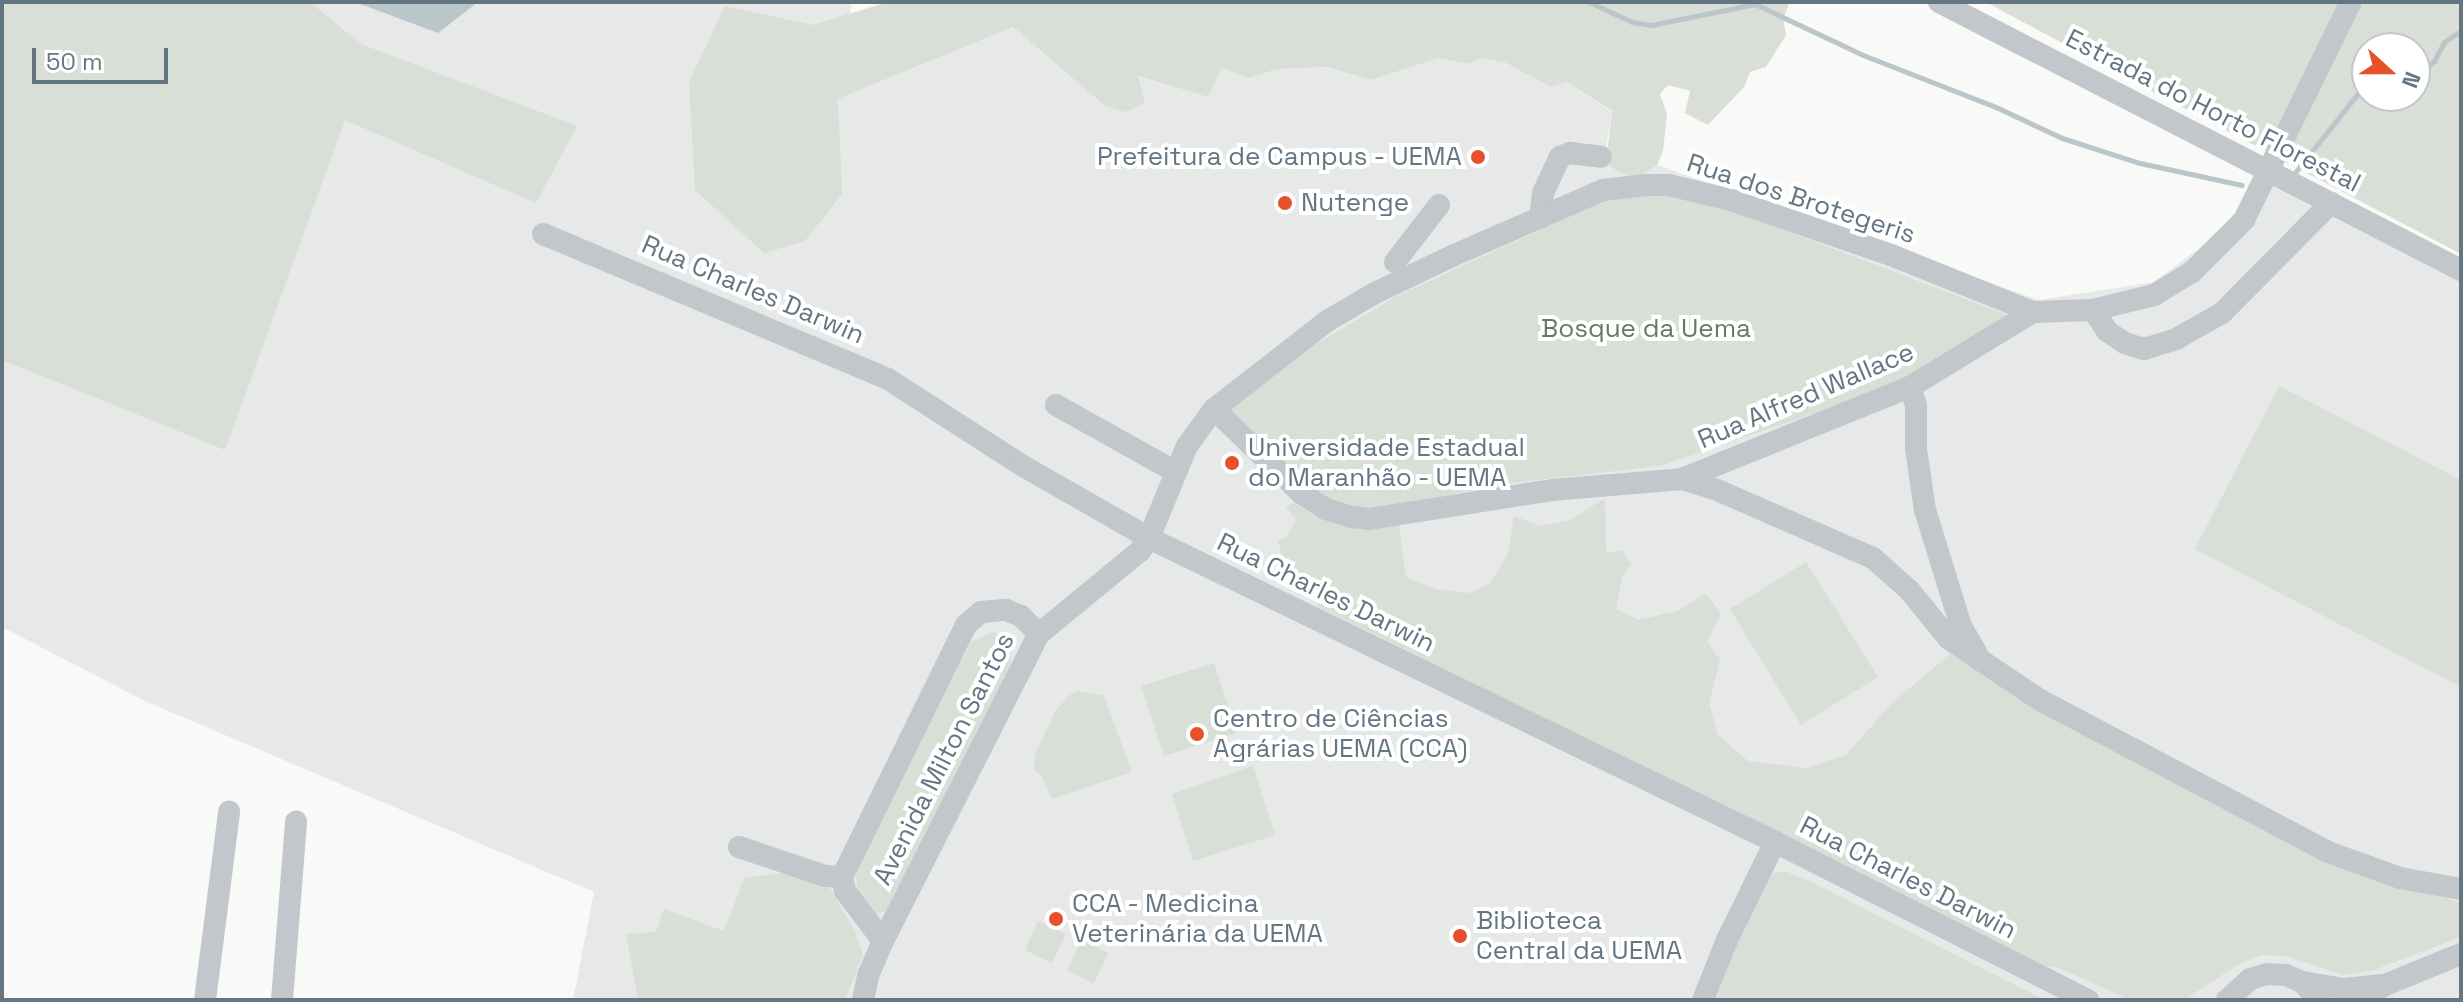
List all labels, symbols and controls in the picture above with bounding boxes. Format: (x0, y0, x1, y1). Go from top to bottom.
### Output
street label: Estrada do Horto Florestal (2060, 23, 2366, 199)
scale bar (36, 32, 172, 82)
north arrow (2351, 32, 2431, 112)
text: 50 m (46, 46, 103, 77)
text: N (2396, 68, 2427, 92)
place label: Prefeitura de Campus - UEMA (1095, 141, 1462, 173)
street label: Rua dos Brotegeris (1683, 147, 1919, 251)
marker: Prefeitura de Campus - UEMA (1469, 148, 1487, 166)
place label: Nutenge (1301, 187, 1409, 219)
marker: Nutenge (1276, 194, 1294, 212)
street label: Rua Charles Darwin (637, 229, 869, 351)
park label: Bosque da Uema (1541, 313, 1751, 345)
street label: Rua Alfred Wallace (1693, 336, 1919, 456)
place label: Universidade Estadual do Maranhão - UEMA (1248, 432, 1525, 494)
marker: Universidade Estadual do Maranhão - UEMA (1223, 454, 1241, 472)
street label: Rua Charles Darwin (1212, 527, 1440, 659)
street label: Avenida Milton Santos (867, 628, 1021, 890)
place label: Centro de Ciências Agrárias UEMA (CCA) (1213, 703, 1468, 764)
marker: Centro de Ciências Agrárias UEMA (CCA) (1188, 725, 1206, 743)
street label: Rua Charles Darwin (1795, 810, 2021, 946)
place label: CCA - Medicina Veterinária da UEMA (1072, 888, 1323, 950)
place label: Biblioteca Central da UEMA (1476, 905, 1682, 966)
marker: CCA - Medicina Veterinária da UEMA (1047, 910, 1065, 928)
marker: Biblioteca Central da UEMA (1451, 927, 1469, 945)

